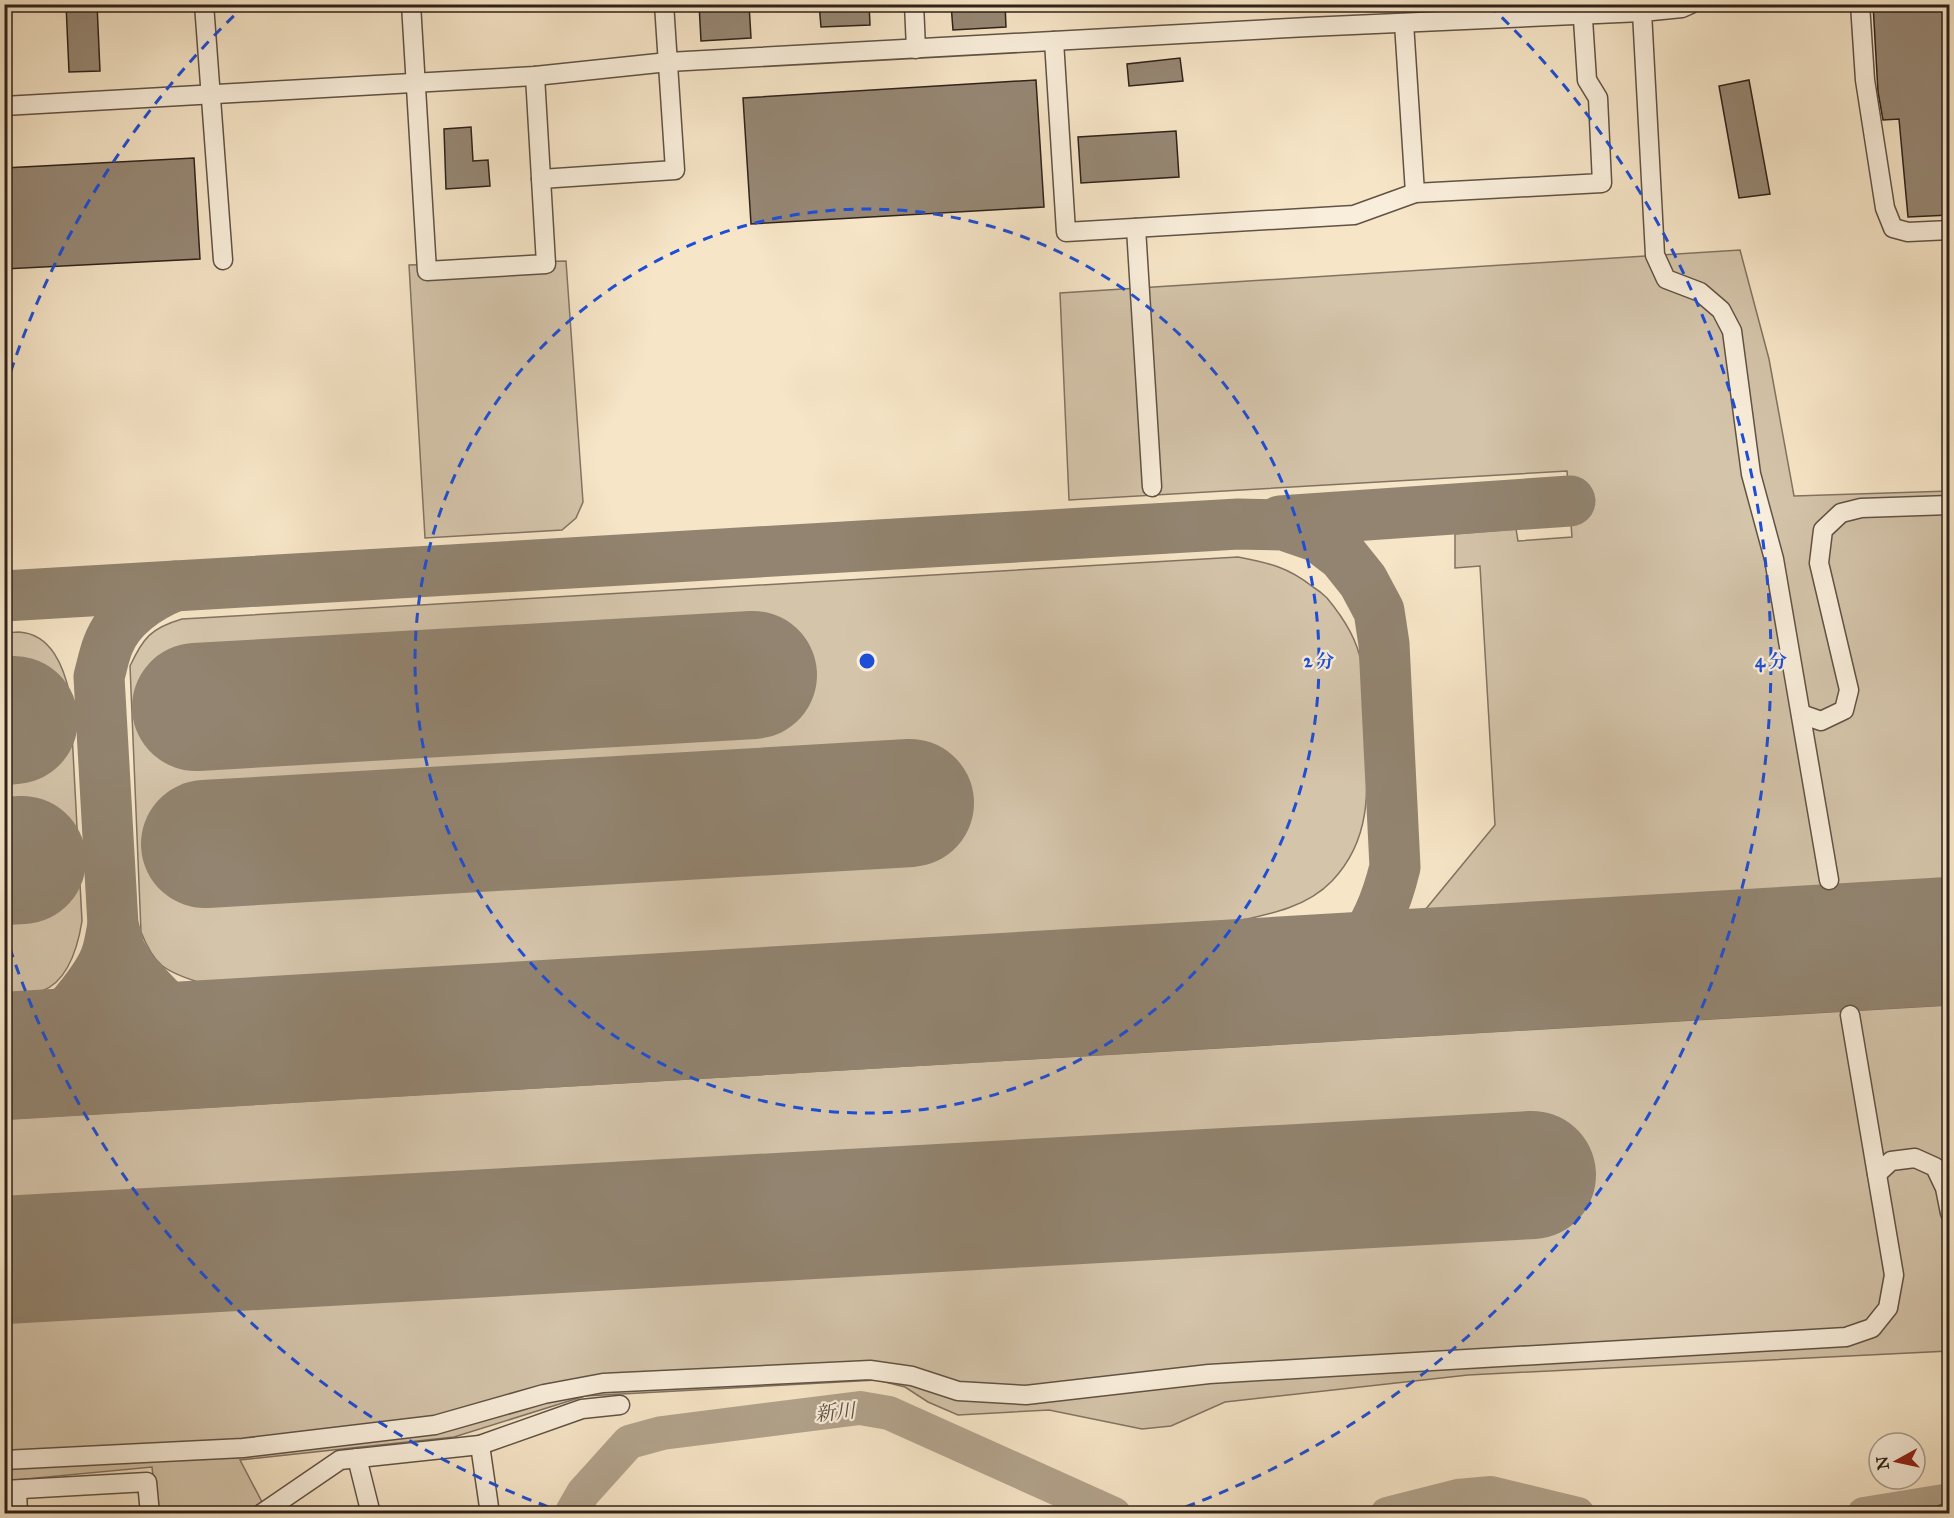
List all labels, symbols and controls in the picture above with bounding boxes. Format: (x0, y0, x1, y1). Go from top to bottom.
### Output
text: 2 分 (1304, 650, 1334, 672)
text: 4 分 (1755, 650, 1787, 673)
centre of rings (857, 651, 877, 671)
water label: 新川 (814, 1398, 858, 1426)
north arrow (1867, 1431, 1927, 1491)
text: N (1872, 1455, 1893, 1471)

